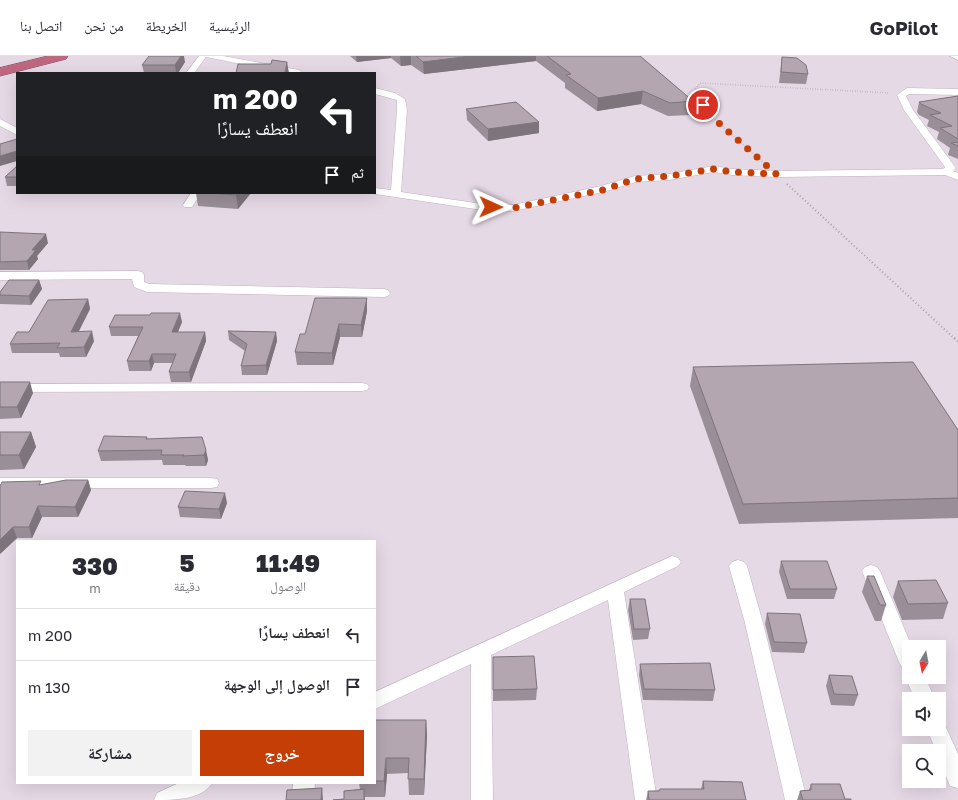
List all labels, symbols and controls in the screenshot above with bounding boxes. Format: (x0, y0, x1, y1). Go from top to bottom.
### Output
text: GoPilot (870, 16, 938, 39)
text: اتصل بنا (20, 17, 62, 34)
text: من نحن (84, 17, 124, 34)
text: الخريطة (146, 17, 187, 34)
text: الرئيسية (209, 17, 250, 34)
text: 200 m (213, 82, 298, 115)
icon: left (312, 88, 364, 140)
pin (686, 88, 720, 122)
icon: arrive (692, 94, 714, 116)
text: انعطف يسارًا (217, 117, 298, 139)
text: ثم (351, 163, 364, 181)
icon: arrive (321, 164, 343, 186)
position arrow (470, 186, 512, 228)
text: 5 (179, 548, 195, 577)
text: 11:49 (256, 548, 320, 577)
text: 330 (72, 551, 118, 580)
text: دقيقة (174, 578, 200, 594)
text: الوصول (270, 578, 306, 594)
text: m (89, 580, 101, 596)
text: انعطف يسارًا (258, 623, 330, 641)
icon: left (342, 624, 364, 646)
text: 200 m (28, 626, 72, 644)
north arrow (902, 640, 946, 684)
map controls (902, 640, 946, 788)
text: الوصول إلى الوجهة (224, 675, 330, 693)
icon: arrive (342, 676, 364, 698)
text: 130 m (28, 678, 70, 696)
button: sound (902, 692, 946, 736)
button: مشاركة (28, 730, 192, 776)
button: خروج (200, 730, 364, 776)
button: search (902, 744, 946, 788)

